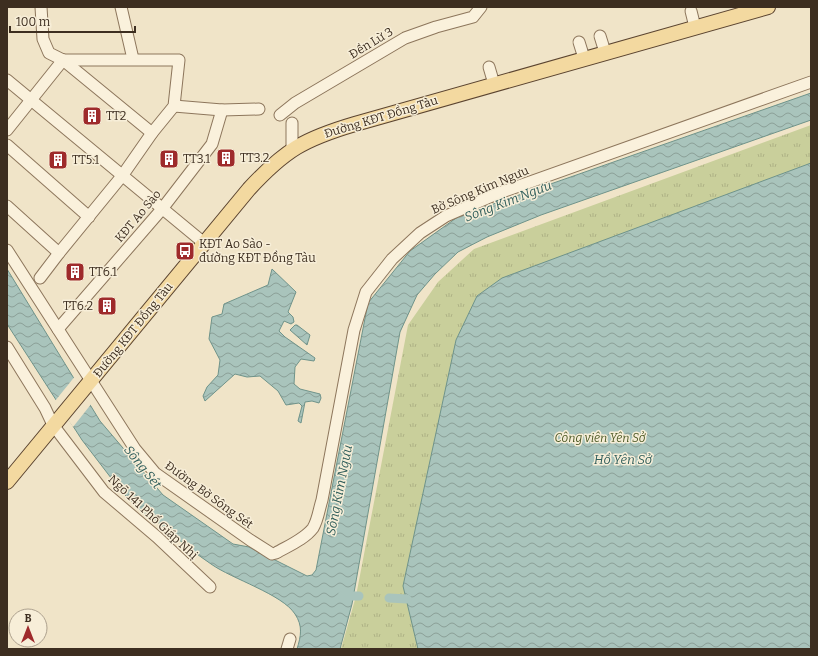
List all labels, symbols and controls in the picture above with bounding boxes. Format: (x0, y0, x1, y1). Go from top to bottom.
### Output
scale bar (10, 8, 135, 34)
text: 100 m (16, 15, 51, 29)
street label: Đền Lừ 3 (346, 24, 395, 61)
street label: Đường KĐT Đồng Tàu (322, 92, 440, 141)
building icon: TT2 (81, 105, 103, 127)
place label: TT2 (106, 109, 126, 123)
building icon: TT3.2 (215, 147, 237, 169)
building icon: TT3.1 (158, 148, 180, 170)
building icon: TT5.1 (47, 149, 69, 171)
place label: TT3.2 (240, 151, 269, 165)
place label: TT3.1 (183, 152, 210, 166)
place label: TT5.1 (72, 153, 99, 167)
street label: Bờ Sông Kim Ngưu (429, 163, 531, 217)
water label: Sông Kim Ngưu (462, 177, 554, 225)
street label: KĐT Ao Sào (112, 187, 164, 245)
place label: KĐT Ao Sào - đường KĐT Đồng Tàu (199, 237, 316, 265)
bus stop icon: KĐT Ao Sào - đường KĐT Đồng Tàu (174, 240, 196, 262)
building icon: TT6.1 (64, 261, 86, 283)
place label: TT6.1 (89, 265, 117, 279)
street label: Đường KĐT Đồng Tàu (90, 279, 176, 380)
building icon: TT6.2 (96, 295, 118, 317)
place label: TT6.2 (63, 299, 93, 313)
park label: Công viên Yên Sở (554, 431, 646, 445)
water label: Sông Sét (121, 442, 165, 492)
water label: Sông Kim Ngưu (323, 443, 355, 537)
water label: Hồ Yên Sở (594, 452, 653, 467)
street label: Đường Bờ Sông Sét (162, 458, 256, 532)
street label: Ngõ 141 Phố Giáp Nhị (105, 471, 202, 562)
north arrow (8, 608, 48, 648)
text: B (24, 612, 32, 625)

